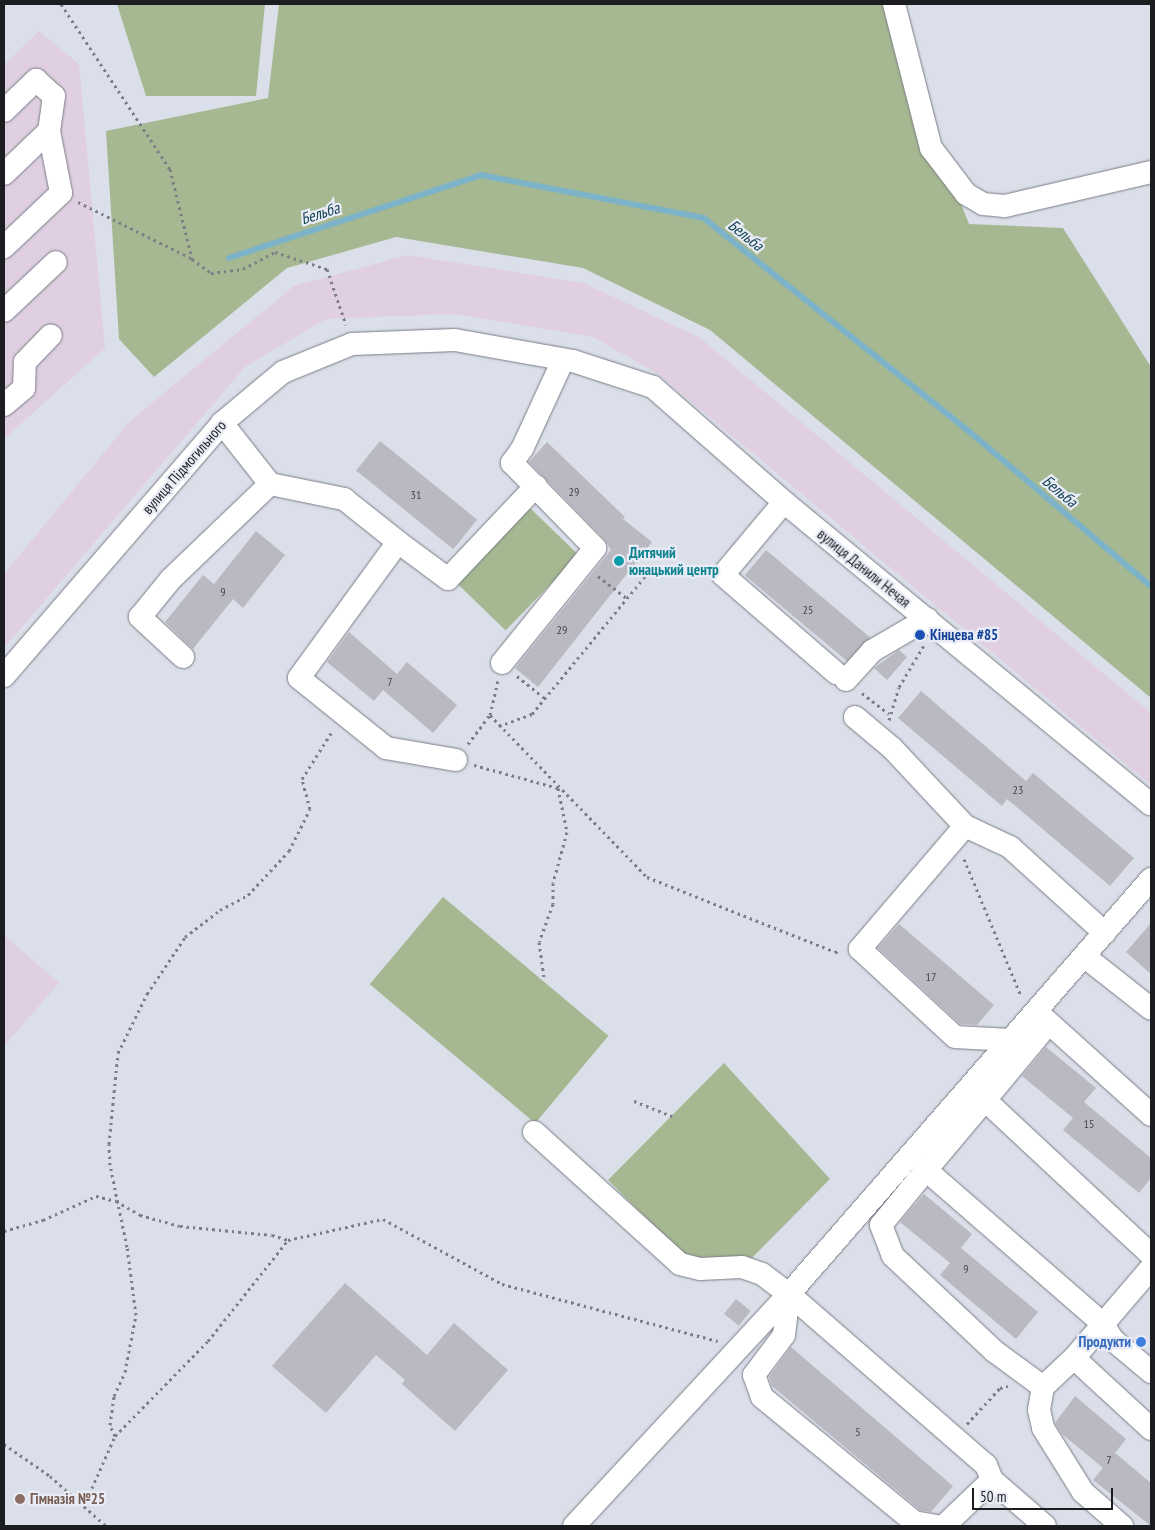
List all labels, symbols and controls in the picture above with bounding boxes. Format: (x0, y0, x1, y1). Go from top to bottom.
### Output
water label: Бельба (298, 198, 342, 228)
water label: Бельба (725, 215, 767, 255)
street label: вулиця Підмогильного (138, 416, 230, 518)
water label: Бельба (1039, 471, 1081, 511)
house number: 29 (569, 485, 579, 499)
house number: 31 (411, 488, 421, 502)
street label: вулиця Данили Нечая (814, 525, 914, 611)
place label: Дитячий юнацький центр (629, 543, 719, 578)
marker: Дитячий юнацький центр (613, 555, 625, 567)
house number: 9 (220, 585, 226, 599)
house number: 25 (803, 603, 813, 617)
house number: 29 (557, 623, 567, 637)
place label: Кінцева #85 (930, 626, 998, 644)
marker: Кінцева #85 (914, 629, 926, 641)
house number: 7 (387, 675, 393, 689)
house number: 23 (1013, 783, 1023, 797)
house number: 17 (926, 970, 936, 984)
house number: 15 (1084, 1117, 1094, 1131)
house number: 9 (963, 1262, 969, 1276)
place label: Продукти (1079, 1333, 1131, 1351)
marker: Продукти (1135, 1336, 1147, 1348)
house number: 5 (855, 1425, 861, 1439)
house number: 7 (1106, 1453, 1112, 1467)
scale bar (975, 1478, 1116, 1510)
text: 50 m (980, 1487, 1006, 1506)
place label: Гімназія №25 (30, 1490, 105, 1508)
marker: Гімназія №25 (14, 1493, 26, 1505)

